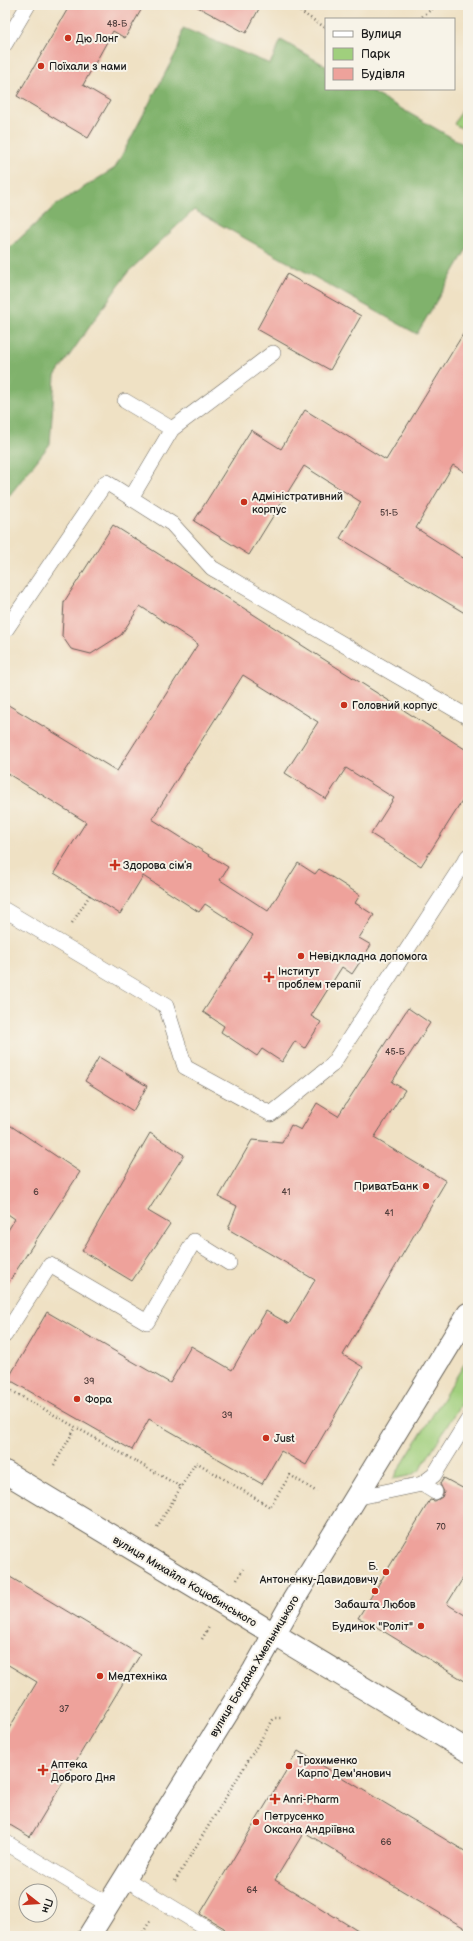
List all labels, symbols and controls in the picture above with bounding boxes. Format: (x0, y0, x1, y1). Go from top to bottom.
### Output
legend (325, 18, 455, 90)
house number: 48-Б (107, 19, 128, 30)
text: Вулиця (361, 27, 402, 42)
place label: Дю Лонг (76, 32, 119, 45)
marker: Дю Лонг (63, 33, 73, 43)
text: Парк (361, 47, 391, 62)
place label: Поїхали з нами (49, 60, 127, 73)
marker: Поїхали з нами (36, 61, 46, 71)
text: Будівля (361, 67, 405, 82)
place label: Адміністративний корпус (251, 490, 343, 516)
marker: Адміністративний корпус (239, 497, 249, 507)
house number: 51-Б (380, 508, 399, 519)
place label: Головний корпус (352, 699, 438, 712)
marker: Головний корпус (339, 700, 349, 710)
place label: Здорова сімʼя (123, 859, 192, 872)
marker: Здорова сімʼя (110, 860, 120, 870)
place label: Невідкладна допомога (309, 950, 428, 963)
marker: Невідкладна допомога (296, 951, 306, 961)
place label: Інститут проблем терапії (278, 965, 361, 991)
marker: Інститут проблем терапії (263, 971, 275, 983)
house number: 45-Б (385, 1047, 406, 1058)
place label: ПриватБанк (354, 1180, 418, 1193)
marker: ПриватБанк (421, 1181, 431, 1191)
house number: 6 (33, 1187, 39, 1198)
house number: 41 (282, 1187, 290, 1198)
house number: 41 (385, 1208, 393, 1219)
house number: 39 (84, 1376, 94, 1387)
place label: Фора (85, 1393, 112, 1406)
marker: Фора (72, 1394, 82, 1404)
house number: 39 (222, 1410, 232, 1421)
place label: Just (274, 1432, 295, 1445)
marker: Just (261, 1433, 271, 1443)
house number: 70 (436, 1522, 446, 1533)
street label: вулиця Михайла Коцюбинського (111, 1533, 259, 1630)
place label: Б. Антоненку-Давидовичу (259, 1560, 378, 1586)
marker: Б. Антоненку-Давидовичу (381, 1567, 391, 1577)
marker: Забашта Любов (370, 1586, 380, 1596)
street label: вулиця Богдана Хмельницького (207, 1593, 302, 1739)
place label: Забашта Любов (334, 1598, 416, 1611)
place label: Будинок "Роліт" (332, 1620, 413, 1633)
marker: Будинок "Роліт" (416, 1621, 426, 1631)
place label: Медтехніка (108, 1670, 168, 1683)
marker: Медтехніка (95, 1671, 105, 1681)
house number: 37 (59, 1704, 70, 1715)
place label: Трохименко Карпо Дем'янович (297, 1754, 391, 1780)
place label: Аптека Доброго Дня (50, 1758, 115, 1784)
marker: Трохименко Карпо Дем'янович (284, 1761, 294, 1771)
marker: Аптека Доброго Дня (38, 1765, 48, 1775)
place label: Anri-Pharm (283, 1793, 339, 1806)
marker: Anri-Pharm (270, 1794, 280, 1804)
place label: Петрусенко Оксана Андріївна (264, 1810, 355, 1836)
marker: Петрусенко Оксана Андріївна (251, 1817, 261, 1827)
house number: 66 (381, 1837, 392, 1848)
north arrow (18, 1883, 58, 1923)
house number: 64 (247, 1885, 258, 1896)
text: Пн (39, 1897, 55, 1915)

